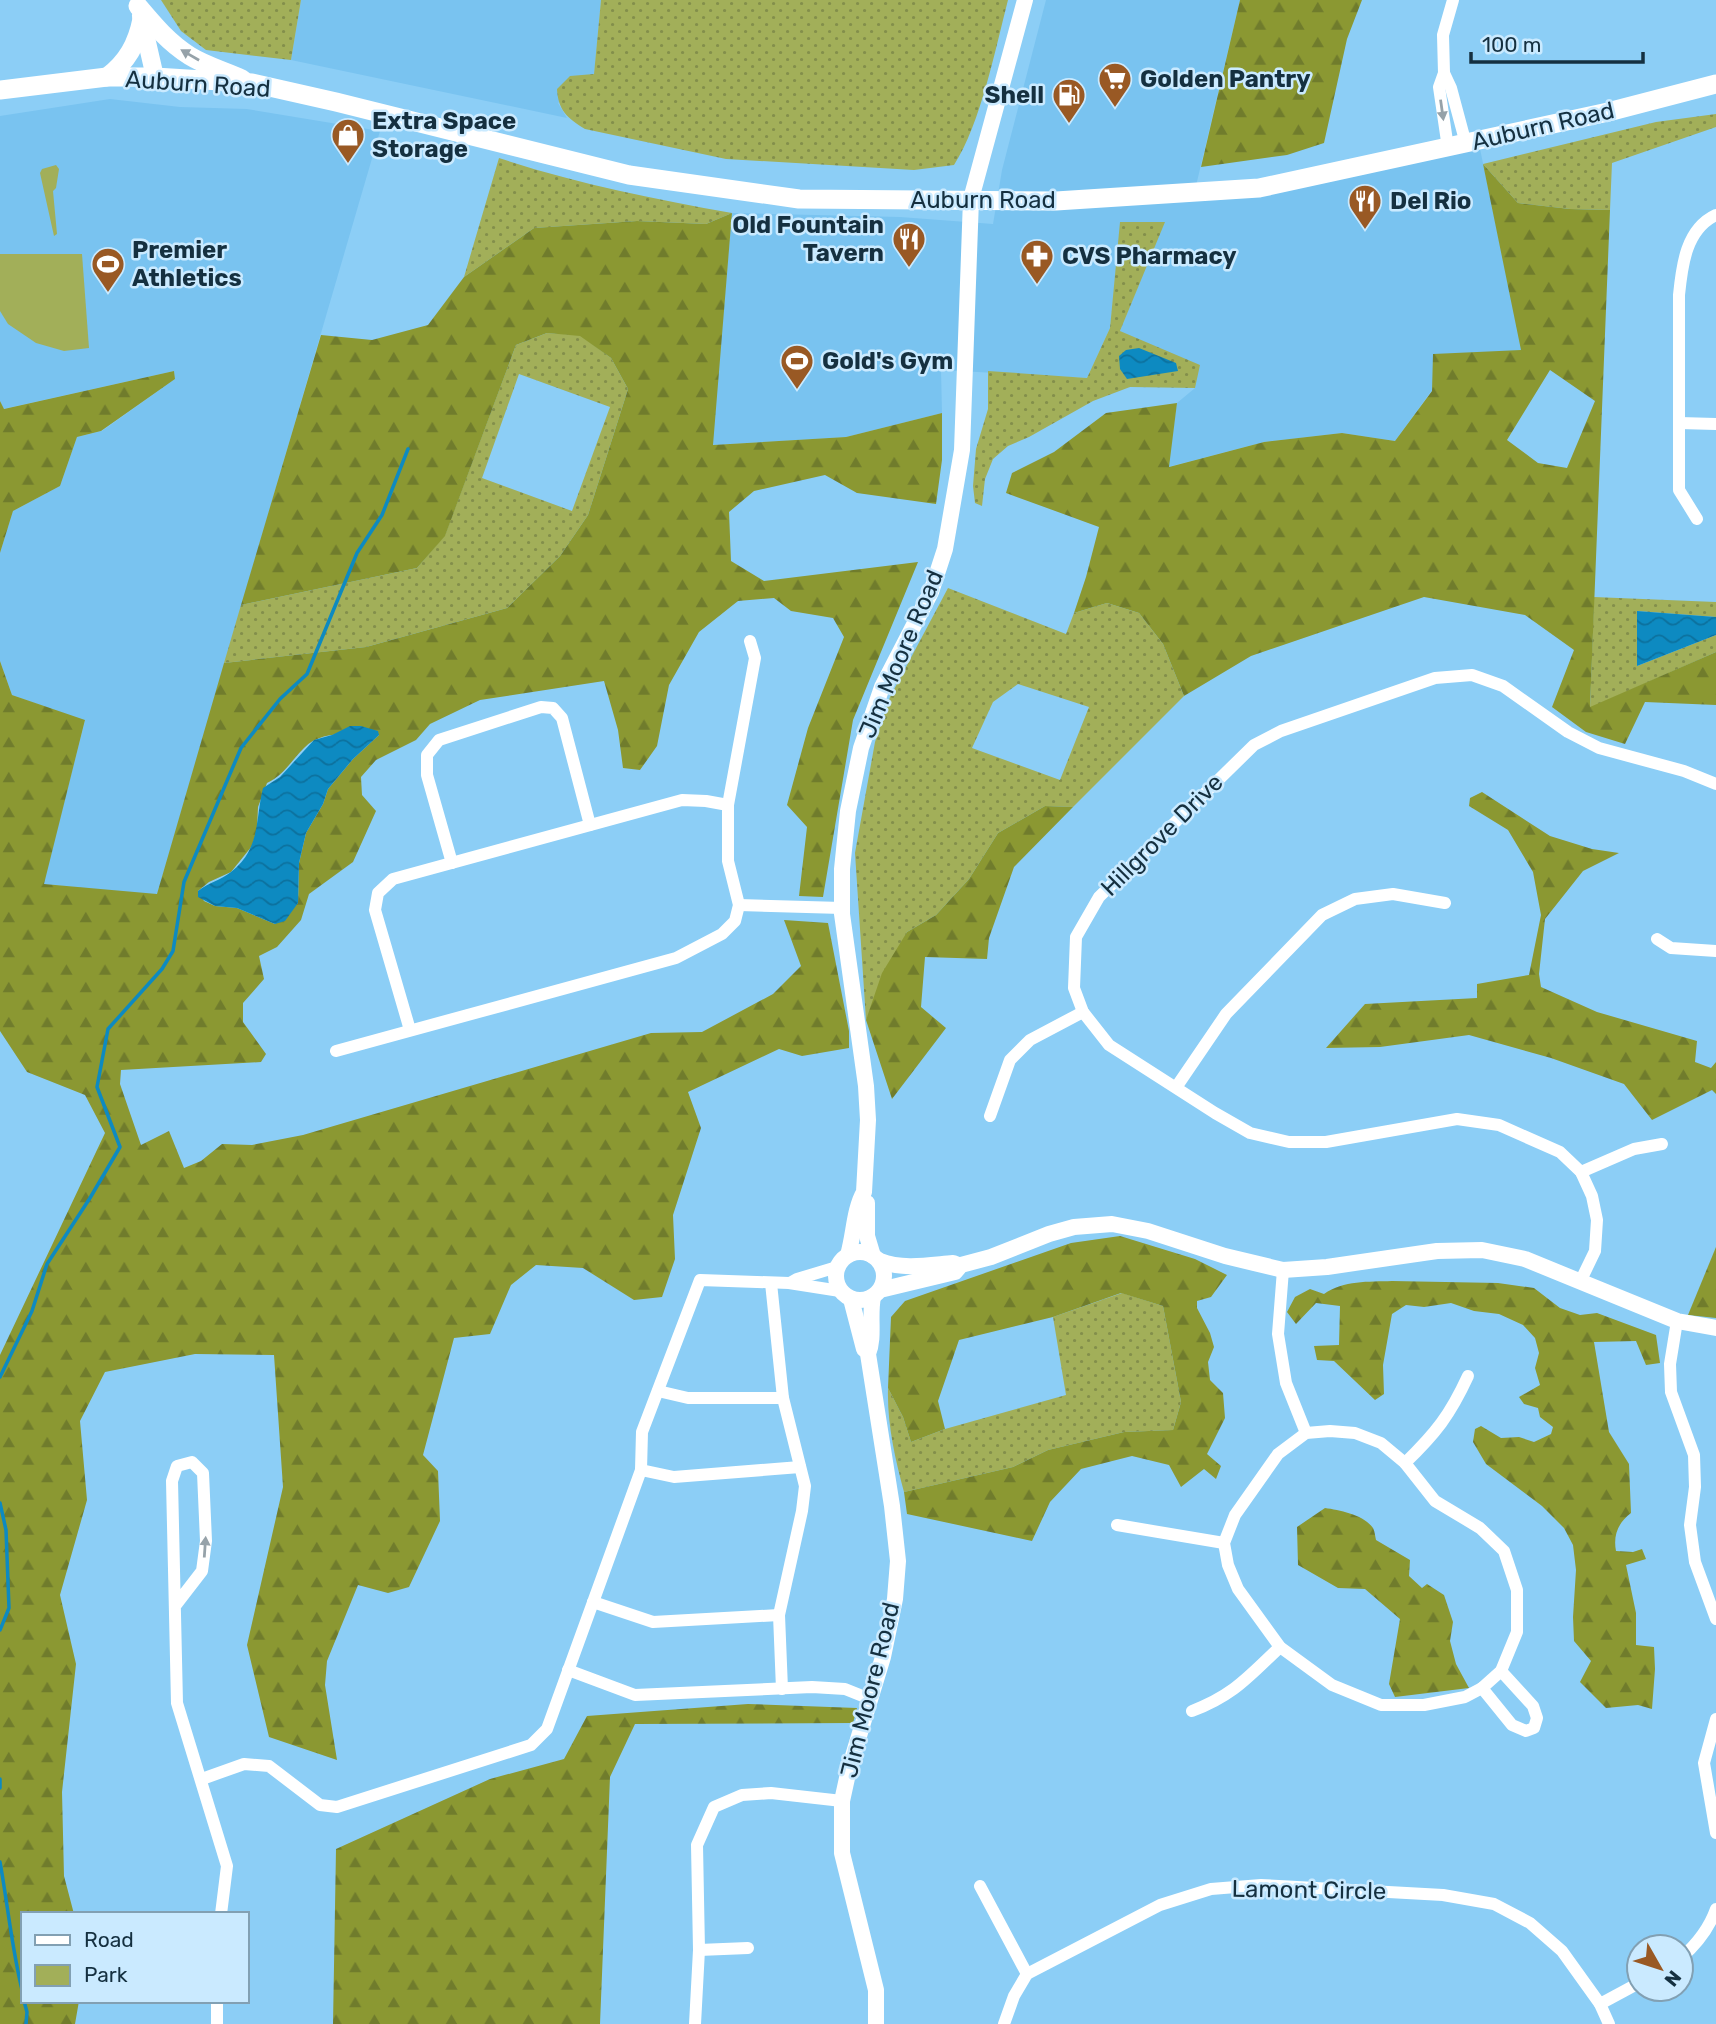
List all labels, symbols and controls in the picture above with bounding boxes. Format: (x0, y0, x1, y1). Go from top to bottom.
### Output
scale bar (1471, 21, 1642, 65)
text: 100 m (1482, 32, 1541, 57)
one-way arrow (181, 49, 200, 61)
supermarket icon: Golden Pantry (1096, 60, 1134, 109)
street label: Auburn Road (124, 65, 272, 103)
place label: Golden Pantry (1140, 65, 1311, 93)
fuel station icon: Shell (1050, 76, 1088, 125)
place label: Shell (985, 81, 1044, 109)
street label: Auburn Road (1469, 96, 1617, 156)
one-way arrow (1437, 99, 1448, 121)
place label: Extra Space Storage (372, 107, 516, 163)
shop icon: Extra Space Storage (329, 116, 367, 165)
restaurant icon: Del Rio (1346, 182, 1384, 231)
street label: Auburn Road (910, 186, 1056, 214)
place label: Del Rio (1390, 187, 1472, 215)
place label: Old Fountain Tavern (732, 211, 884, 267)
restaurant icon: Old Fountain Tavern (890, 220, 928, 269)
place label: Premier Athletics (132, 236, 242, 292)
pharmacy icon: CVS Pharmacy (1018, 237, 1056, 286)
place label: CVS Pharmacy (1062, 242, 1237, 270)
sports icon: Premier Athletics (89, 245, 127, 294)
sports icon: Gold's Gym (778, 342, 816, 391)
place label: Gold's Gym (822, 347, 953, 375)
street label: Jim Moore Road (853, 566, 949, 742)
street label: Hillgrove Drive (1095, 768, 1229, 902)
one-way arrow (200, 1536, 211, 1558)
street label: Jim Moore Road (835, 1599, 905, 1781)
street label: Lamont Circle (1231, 1875, 1387, 1905)
legend (21, 1912, 248, 2003)
text: Road (84, 1927, 134, 1952)
north arrow (1625, 1933, 1695, 2003)
text: Park (84, 1962, 128, 1987)
text: N (1660, 1966, 1686, 1991)

